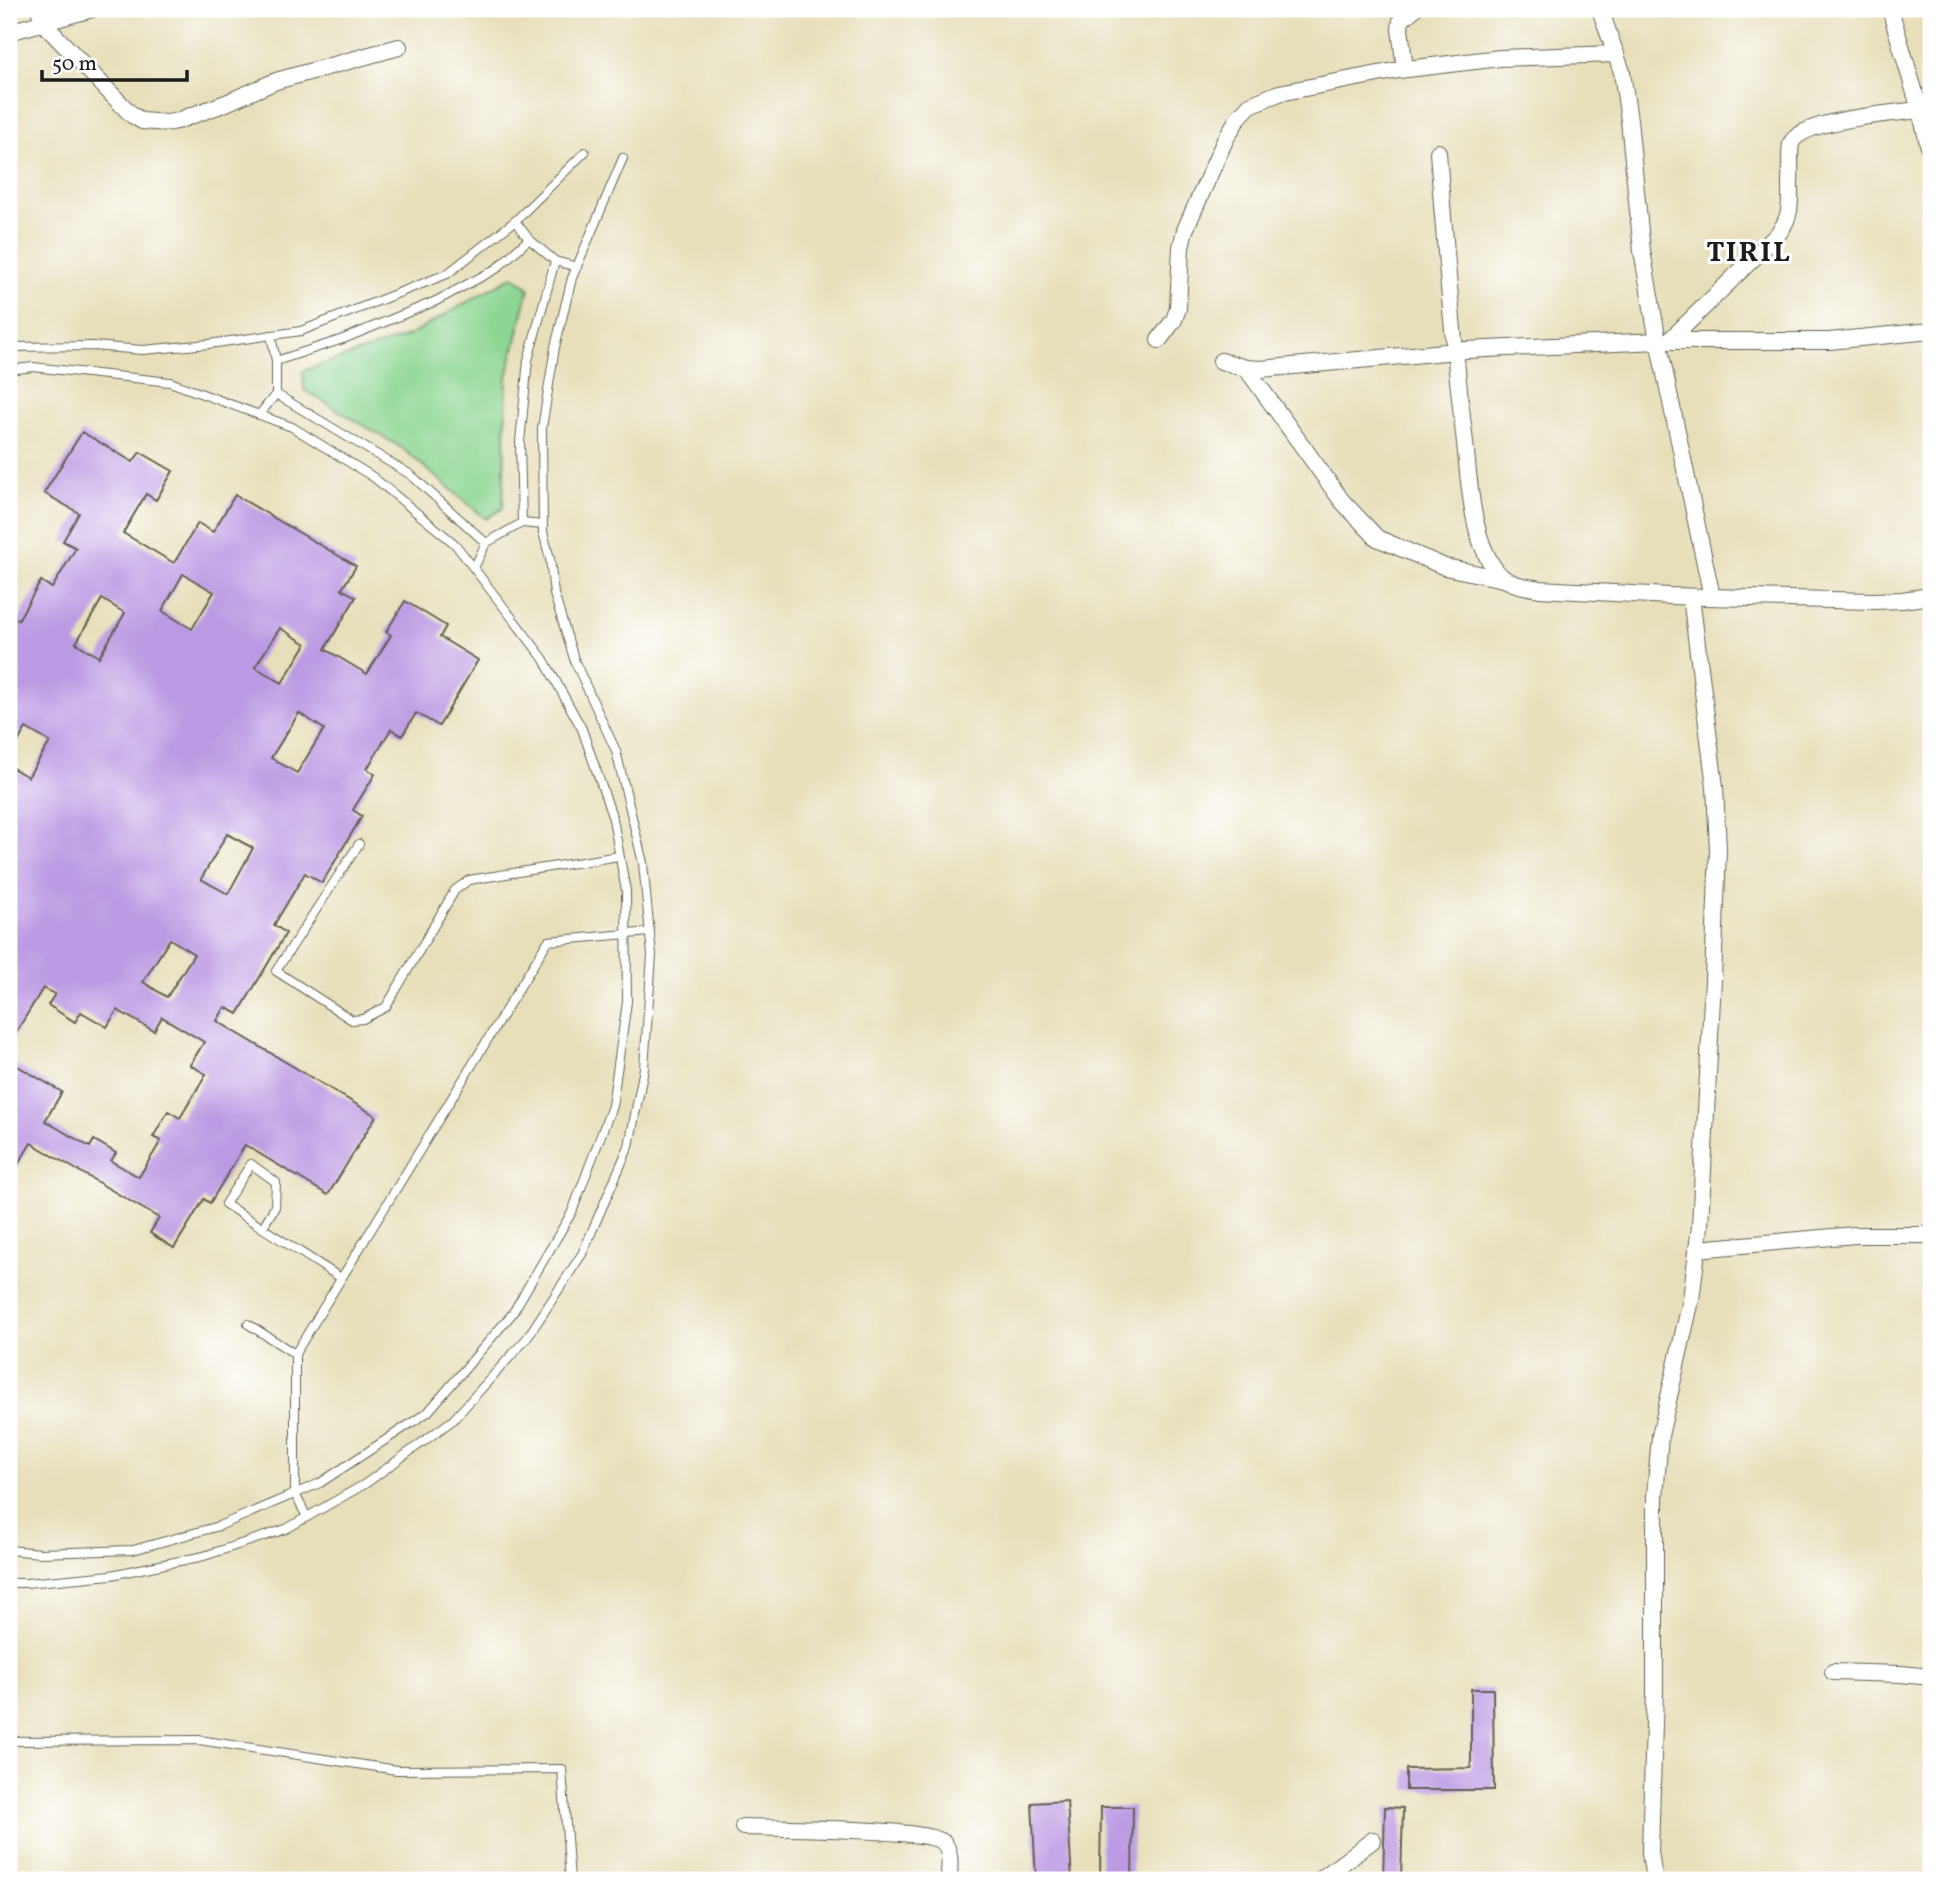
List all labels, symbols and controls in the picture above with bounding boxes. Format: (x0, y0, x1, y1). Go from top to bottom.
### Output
scale bar (42, 38, 187, 82)
text: 50 m (52, 50, 97, 79)
district label: TIRIL (1706, 234, 1792, 273)

